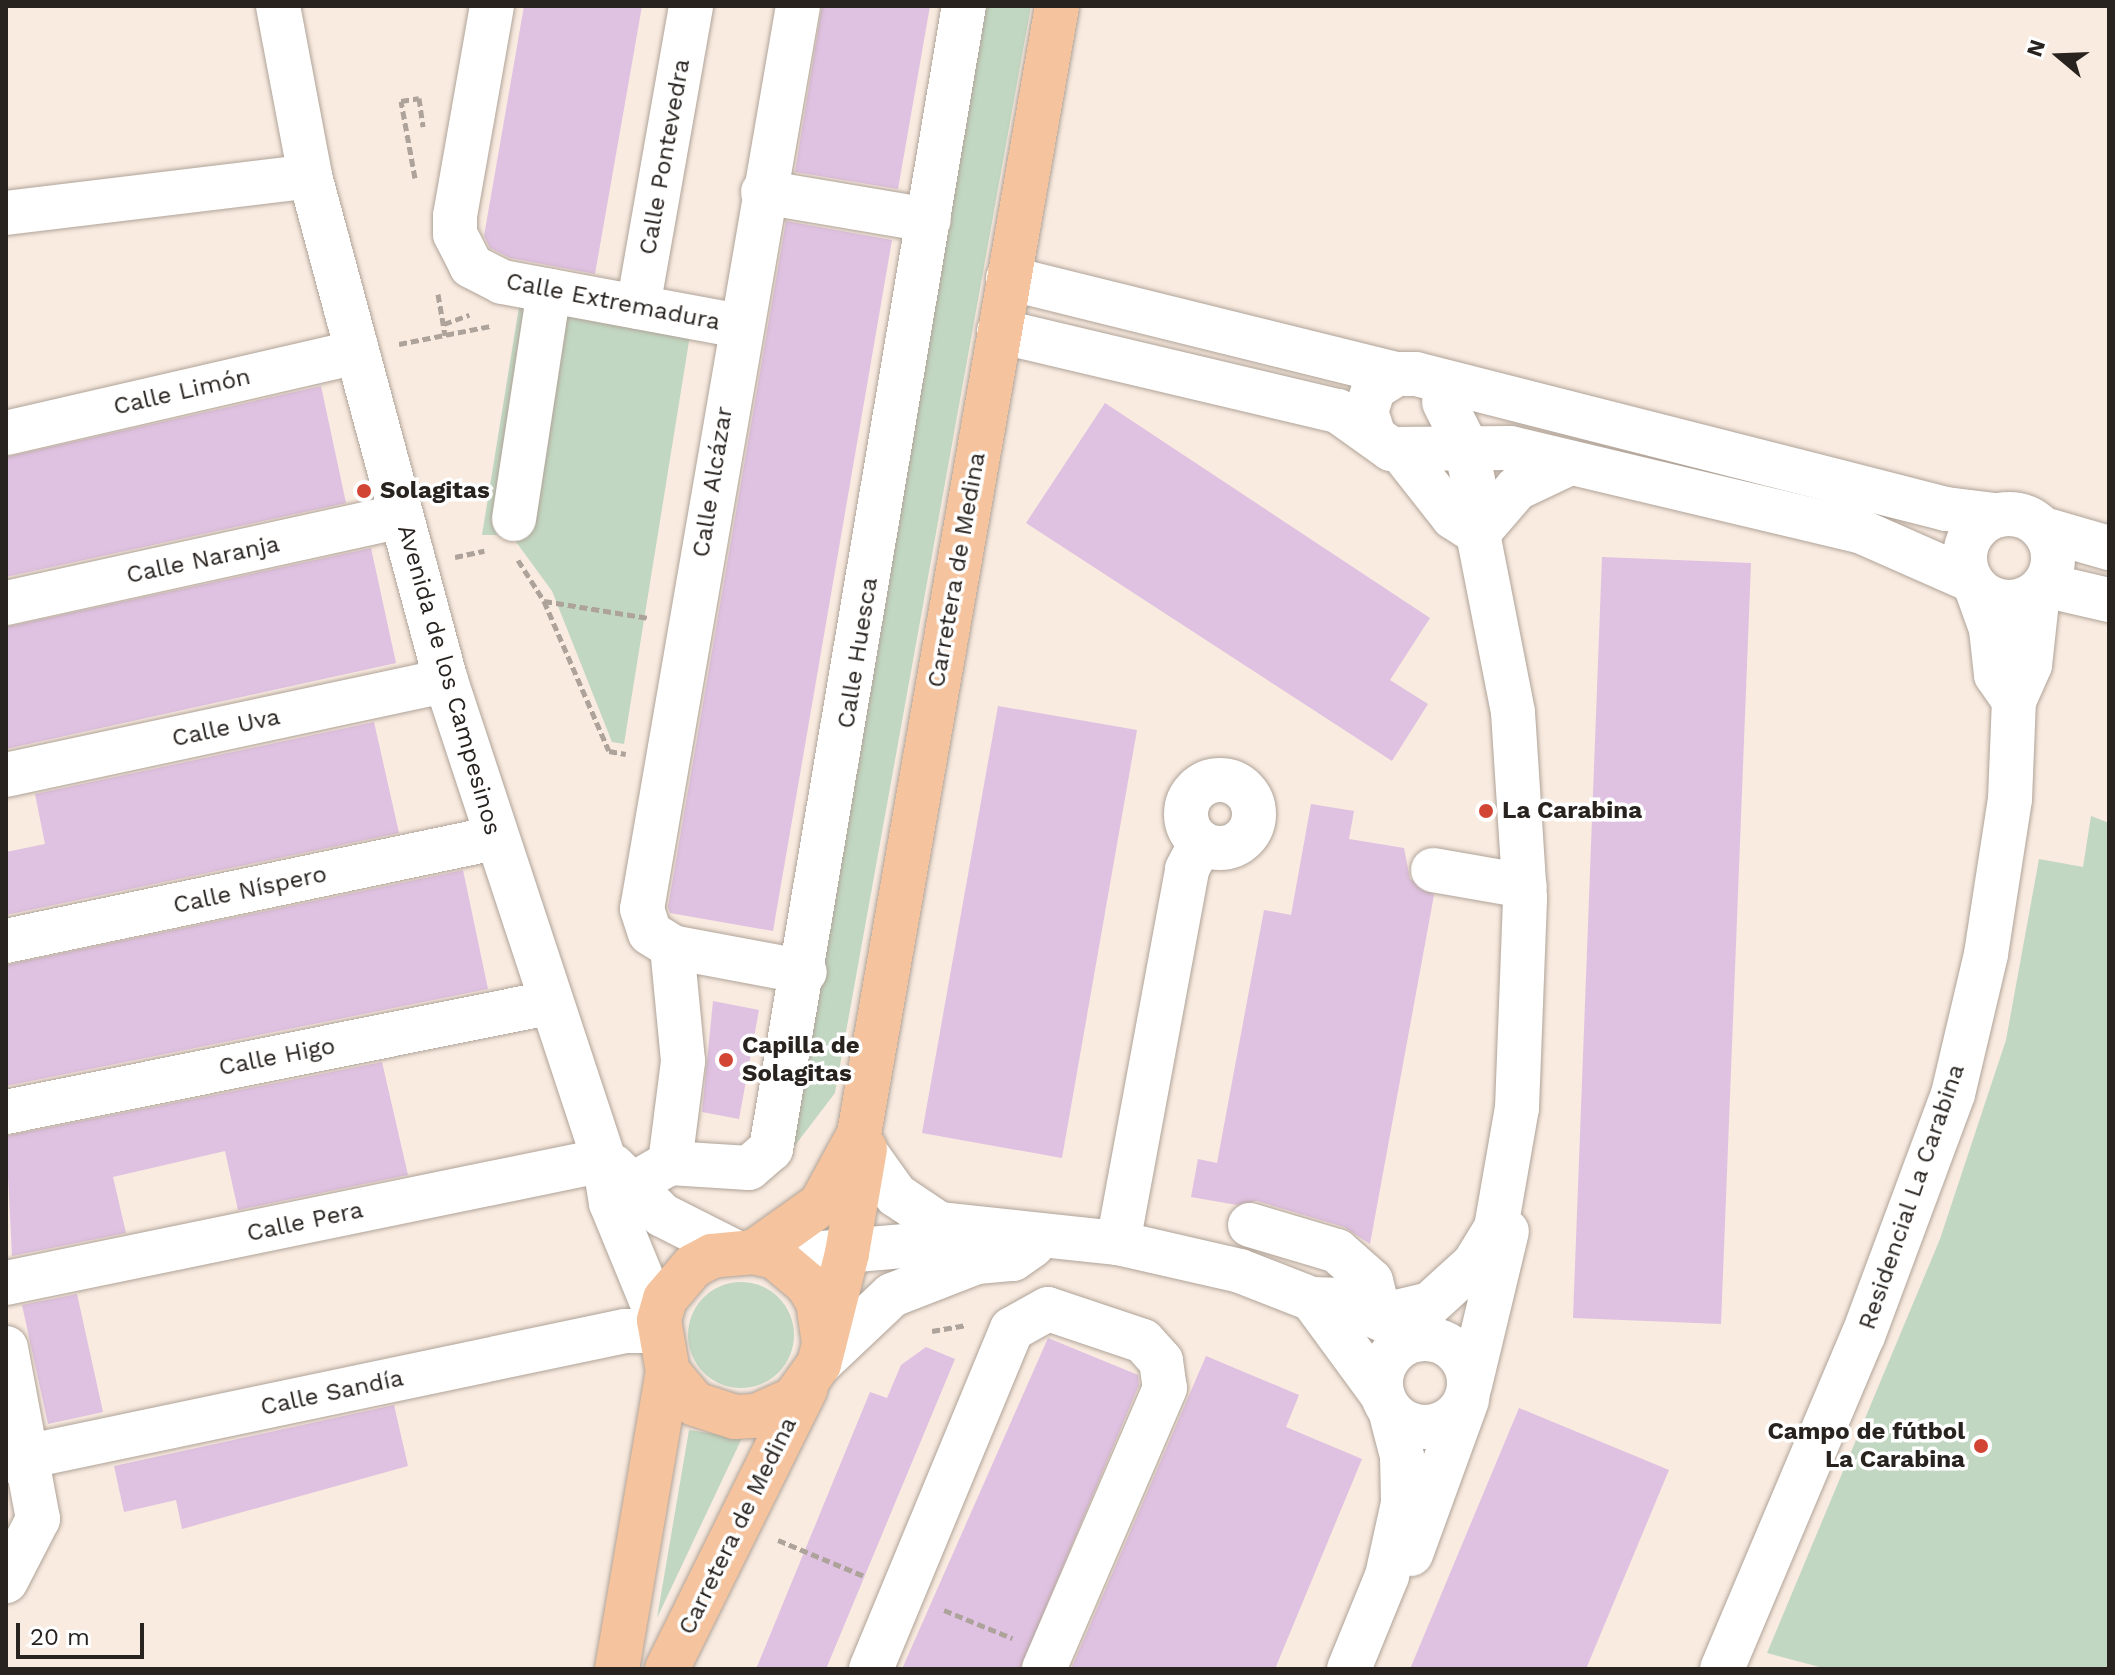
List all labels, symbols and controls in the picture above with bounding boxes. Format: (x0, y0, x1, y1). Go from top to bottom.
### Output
north arrow (2019, 16, 2099, 96)
text: N (2021, 36, 2050, 60)
street label: Calle Pontevedra (634, 57, 696, 257)
street label: Calle Extremadura (503, 267, 723, 337)
street label: Calle Limón (111, 362, 253, 422)
street label: Calle Alcázar (687, 404, 739, 560)
street label: Carretera de Medina (922, 450, 992, 690)
place label: Solagitas (380, 477, 490, 505)
marker: Solagitas (355, 482, 373, 500)
street label: Avenida de los Campesinos (391, 521, 507, 839)
street label: Calle Naranja (124, 530, 282, 590)
street label: Calle Huesca (832, 575, 884, 731)
street label: Calle Uva (169, 703, 283, 753)
place label: La Carabina (1502, 797, 1642, 825)
marker: La Carabina (1477, 802, 1495, 820)
street label: Calle Níspero (171, 860, 329, 920)
street label: Calle Higo (216, 1032, 338, 1082)
place label: Capilla de Solagitas (742, 1032, 860, 1088)
marker: Capilla de Solagitas (717, 1051, 735, 1069)
street label: Residencial La Carabina (1853, 1060, 1971, 1334)
street label: Calle Pera (244, 1196, 366, 1248)
street label: Calle Sandía (258, 1364, 406, 1422)
street label: Carretera de Medina (673, 1412, 803, 1640)
place label: Campo de fútbol La Carabina (1767, 1418, 1965, 1474)
marker: Campo de fútbol La Carabina (1972, 1437, 1990, 1455)
scale bar (20, 1607, 148, 1657)
text: 20 m (30, 1623, 90, 1651)

